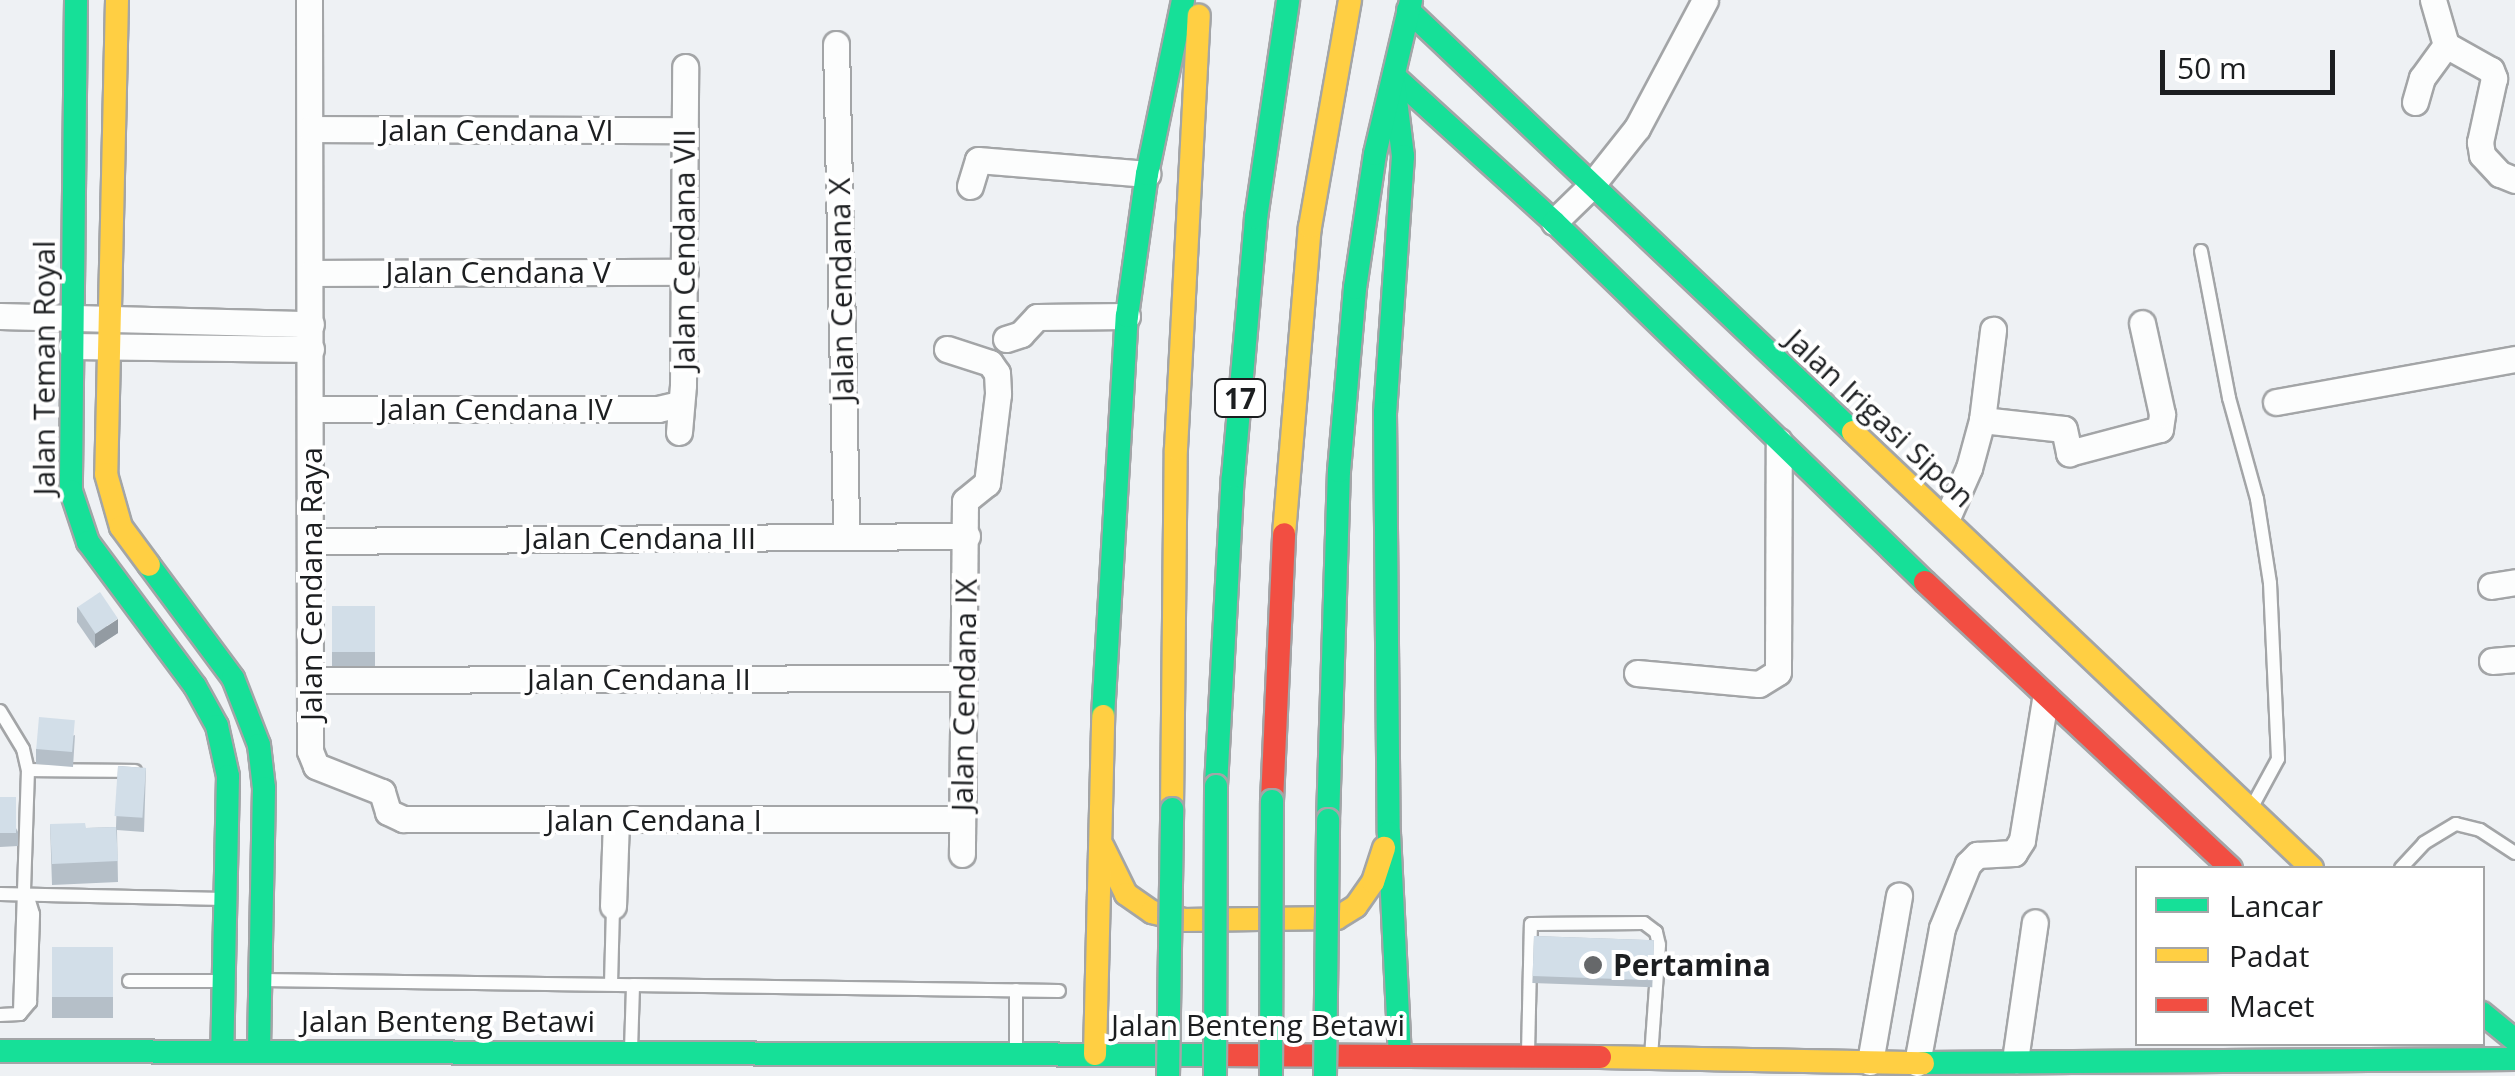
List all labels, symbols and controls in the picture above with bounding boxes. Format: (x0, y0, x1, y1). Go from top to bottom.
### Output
scale bar (2165, 30, 2340, 92)
text: 50 m (2177, 47, 2247, 88)
street label: Jalan Cendana VI (380, 112, 614, 148)
street label: Jalan Cendana VII (666, 129, 702, 371)
street label: Jalan Cendana X (821, 177, 861, 403)
street label: Jalan Teman Royal (26, 240, 62, 496)
street label: Jalan Cendana V (385, 254, 611, 290)
street label: Jalan Irigasi Sipon (1778, 321, 1982, 515)
road number: 17 (1212, 375, 1268, 421)
street label: Jalan Cendana IV (379, 391, 613, 427)
street label: Jalan Cendana Raya (293, 447, 329, 721)
street label: Jalan Cendana III (524, 520, 756, 556)
street label: Jalan Cendana IX (944, 578, 984, 812)
street label: Jalan Cendana II (527, 661, 751, 697)
street label: Jalan Cendana I (546, 802, 762, 838)
legend (2135, 866, 2485, 1046)
text: Lancar (2229, 885, 2323, 926)
text: Padat (2229, 935, 2309, 976)
place label: Pertamina (1613, 947, 1771, 983)
marker: Pertamina (1582, 954, 1604, 976)
text: Macet (2229, 985, 2315, 1026)
street label: Jalan Benteng Betawi (301, 1003, 595, 1039)
street label: Jalan Benteng Betawi (1111, 1007, 1405, 1043)

